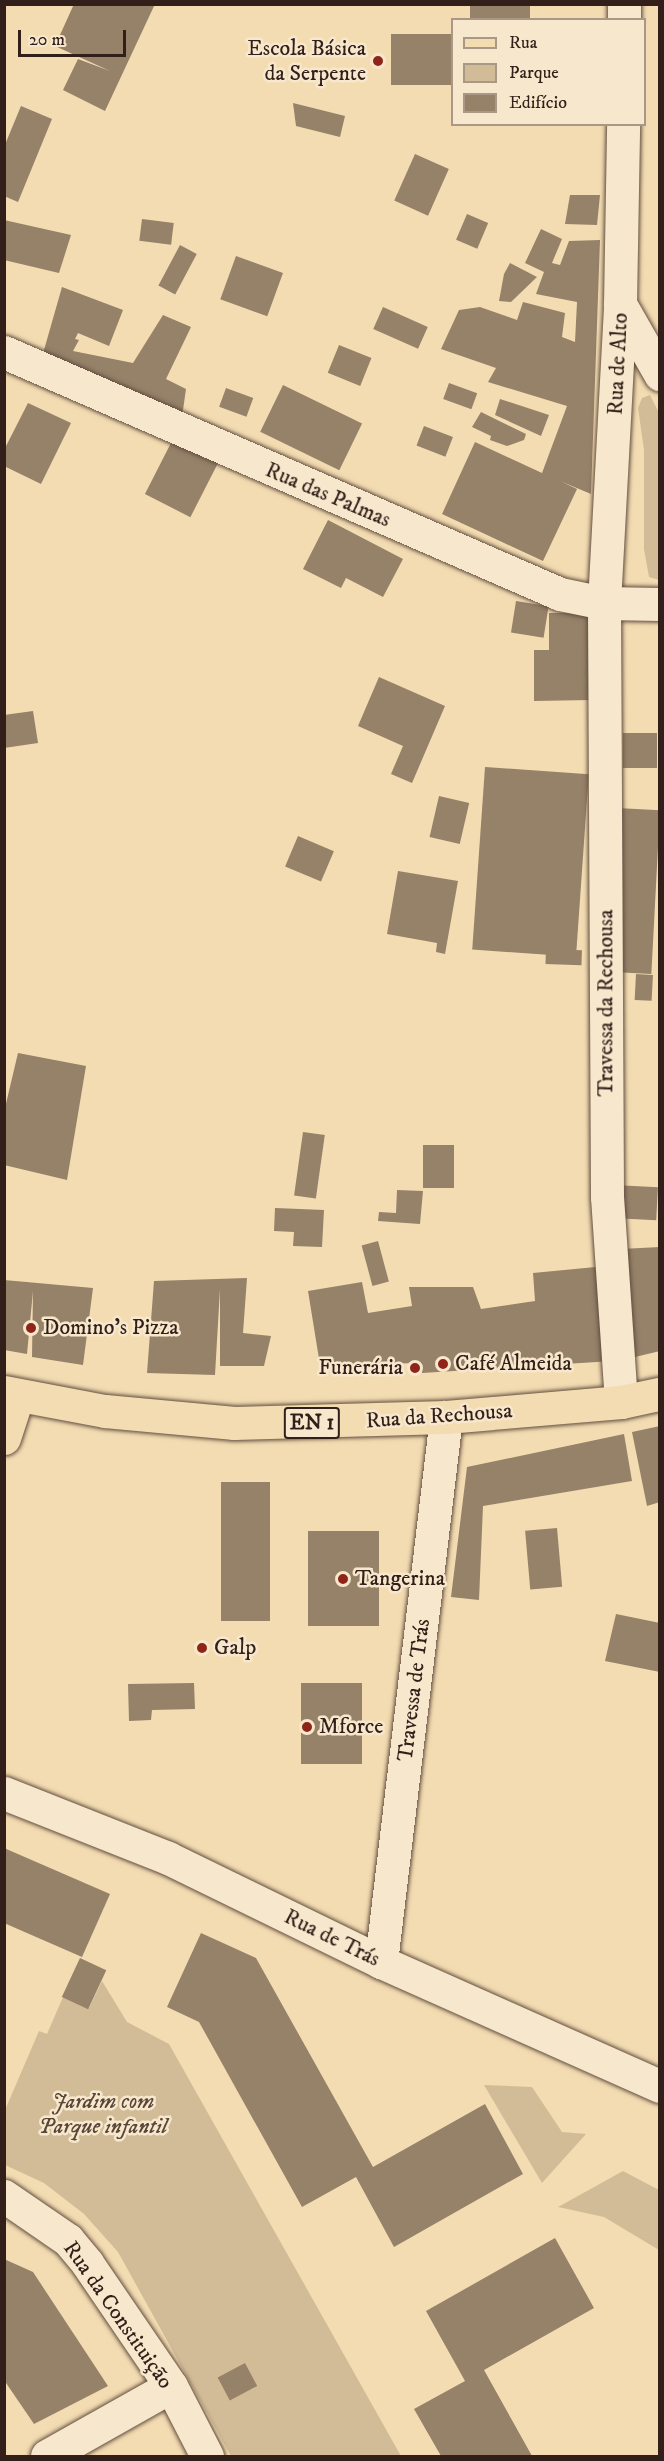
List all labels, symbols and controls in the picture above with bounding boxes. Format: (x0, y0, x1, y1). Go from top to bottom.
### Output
scale bar (21, 18, 129, 56)
legend (451, 18, 646, 126)
text: 20 m (29, 29, 65, 51)
text: Rua (509, 32, 537, 54)
place label: Escola Básica da Serpente (247, 35, 366, 86)
marker: Escola Básica da Serpente (371, 54, 385, 68)
text: Parque (509, 62, 559, 84)
text: Edifício (509, 92, 567, 114)
street label: Rua de Alto (602, 312, 634, 416)
street label: Rua das Palmas (261, 457, 395, 533)
street label: Travessa da Rechousa (593, 910, 619, 1096)
place label: Domino’s Pizza (43, 1315, 179, 1341)
marker: Domino’s Pizza (24, 1321, 38, 1335)
place label: Café Almeida (455, 1351, 572, 1377)
place label: Funerária (318, 1355, 403, 1381)
marker: Café Almeida (436, 1357, 450, 1371)
marker: Funerária (408, 1361, 422, 1375)
street label: Rua da Rechousa (365, 1398, 513, 1434)
road number: EN 1 (284, 1405, 340, 1441)
place label: Tangerina (355, 1566, 445, 1592)
marker: Tangerina (336, 1572, 350, 1586)
street label: Travessa de Trás (392, 1617, 436, 1763)
place label: Galp (214, 1635, 256, 1661)
marker: Galp (195, 1641, 209, 1655)
place label: Mforce (319, 1714, 383, 1740)
marker: Mforce (300, 1720, 314, 1734)
street label: Rua de Trás (280, 1903, 384, 1973)
park label: Jardim com Parque infantil (38, 2088, 168, 2140)
street label: Rua da Constituição (57, 2236, 179, 2394)

